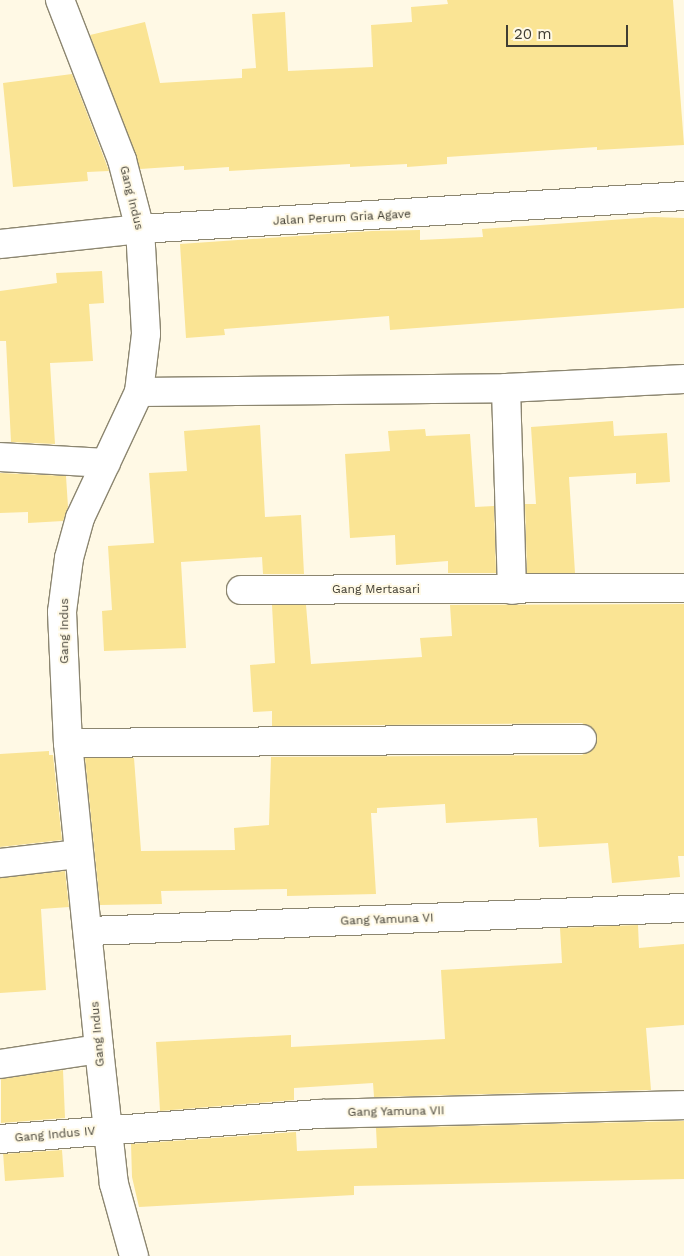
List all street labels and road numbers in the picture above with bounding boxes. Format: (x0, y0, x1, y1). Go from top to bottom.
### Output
street label: Gang Indus (116, 164, 146, 232)
street label: Jalan Perum Gria Agave (272, 207, 412, 229)
street label: Gang Mertasari (332, 583, 420, 597)
street label: Gang Indus (58, 598, 72, 664)
street label: Gang Yamuna VI (340, 911, 434, 929)
street label: Gang Indus (88, 1001, 108, 1067)
street label: Gang Yamuna VII (347, 1104, 445, 1120)
street label: Gang Indus IV (14, 1124, 96, 1146)

